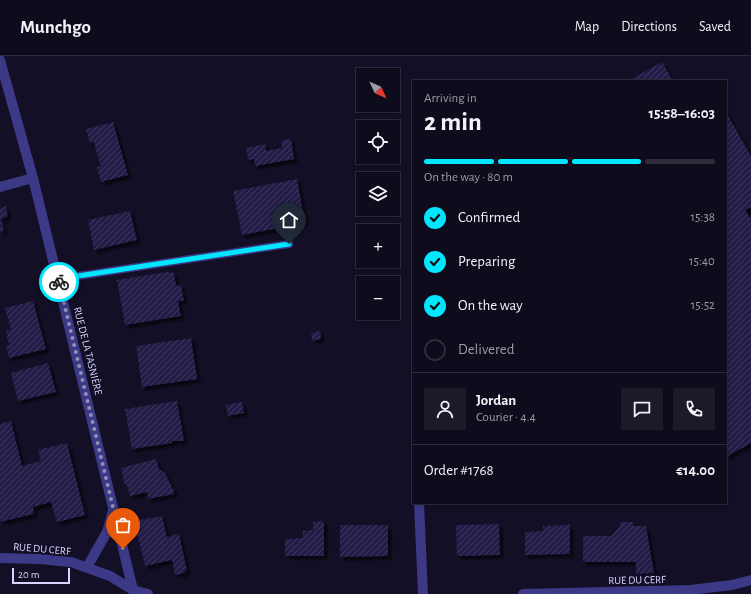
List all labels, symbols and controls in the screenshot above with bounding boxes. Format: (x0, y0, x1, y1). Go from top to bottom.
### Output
text: Munchgo (20, 18, 91, 37)
text: Map (575, 20, 599, 34)
text: Directions (621, 20, 677, 34)
text: Saved (699, 20, 731, 34)
north arrow (356, 68, 400, 112)
map controls (356, 68, 400, 320)
text: Arriving in (424, 92, 477, 105)
text: 15:58–16:03 (649, 106, 715, 121)
text: 2 min (424, 109, 482, 135)
button: locate (356, 120, 400, 164)
text: On the way · 80 m (424, 171, 513, 184)
button: layers (356, 172, 400, 216)
pin (272, 203, 306, 244)
icon: check (424, 207, 446, 229)
icon: home (278, 209, 300, 231)
text: Confirmed (458, 210, 520, 225)
text: 15:38 (691, 211, 715, 224)
button: + (356, 224, 400, 268)
icon: check (424, 251, 446, 273)
text: Preparing (458, 254, 515, 269)
text: 15:40 (689, 255, 715, 268)
courier (39, 262, 79, 302)
icon: bike (48, 271, 70, 293)
button: − (356, 276, 400, 320)
icon: check (424, 295, 446, 317)
text: On the way (458, 298, 523, 313)
text: 15:52 (691, 299, 715, 312)
street label: RUE DE LA TASNIÈRE (72, 306, 105, 397)
text: Delivered (458, 342, 515, 357)
button: person (424, 388, 466, 430)
button: chat (621, 388, 663, 430)
button: phone (673, 388, 715, 430)
text: Jordan (476, 393, 516, 408)
text: Courier · 4.4 (476, 411, 536, 424)
text: Order #1768 (424, 463, 494, 478)
text: €14.00 (676, 463, 715, 478)
pin (106, 508, 140, 549)
icon: bag (112, 514, 134, 536)
street label: RUE DU CERF (13, 541, 71, 557)
scale bar (12, 566, 70, 585)
text: 20 m (18, 569, 39, 580)
street label: RUE DU CERF (608, 574, 666, 586)

